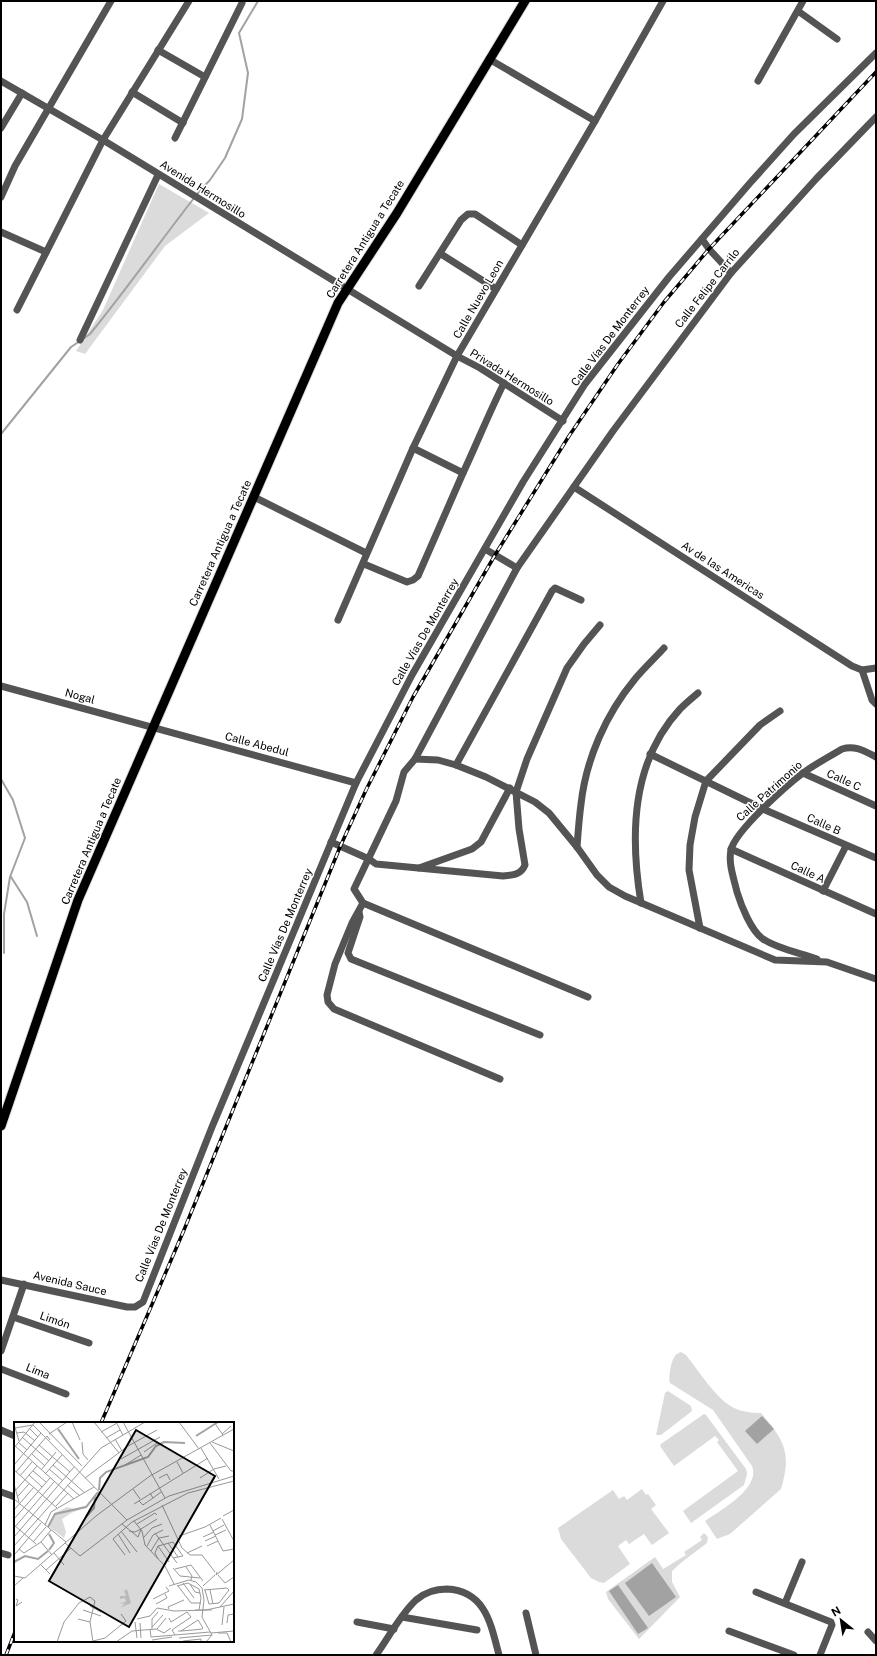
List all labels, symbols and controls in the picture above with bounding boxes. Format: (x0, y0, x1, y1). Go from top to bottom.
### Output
street label: Avenida Hermosillo (158, 158, 248, 220)
street label: Carretera Antigua a Tecate (324, 178, 406, 300)
street label: Calle Felipe Carrilo (672, 246, 742, 330)
street label: Calle Nuevo Leon (451, 258, 505, 340)
street label: Calle Vías De Monterrey (569, 284, 652, 388)
street label: Privada Hermosillo (468, 346, 556, 408)
street label: Carretera Antigua a Tecate (187, 478, 253, 608)
street label: Av de las Americas (679, 539, 767, 601)
street label: Calle Vías De Monterrey (389, 576, 461, 688)
street label: Nogal (64, 686, 96, 706)
street label: Calle Abedul (224, 730, 290, 758)
street label: Calle Patrimonio (734, 759, 804, 823)
street label: Calle C (825, 767, 863, 793)
street label: Carretera Antigua a Tecate (59, 776, 123, 906)
street label: Calle B (805, 811, 843, 837)
street label: Calle A (789, 859, 827, 885)
street label: Calle Vías De Monterrey (256, 866, 314, 983)
street label: Calle Vías De Monterrey (133, 1166, 189, 1284)
street label: Avenida Sauce (32, 1269, 108, 1297)
street label: Limón (38, 1309, 72, 1331)
street label: Lima (24, 1361, 52, 1381)
inset map (14, 1422, 234, 1642)
north arrow (821, 1600, 861, 1640)
text: N (829, 1604, 843, 1619)

